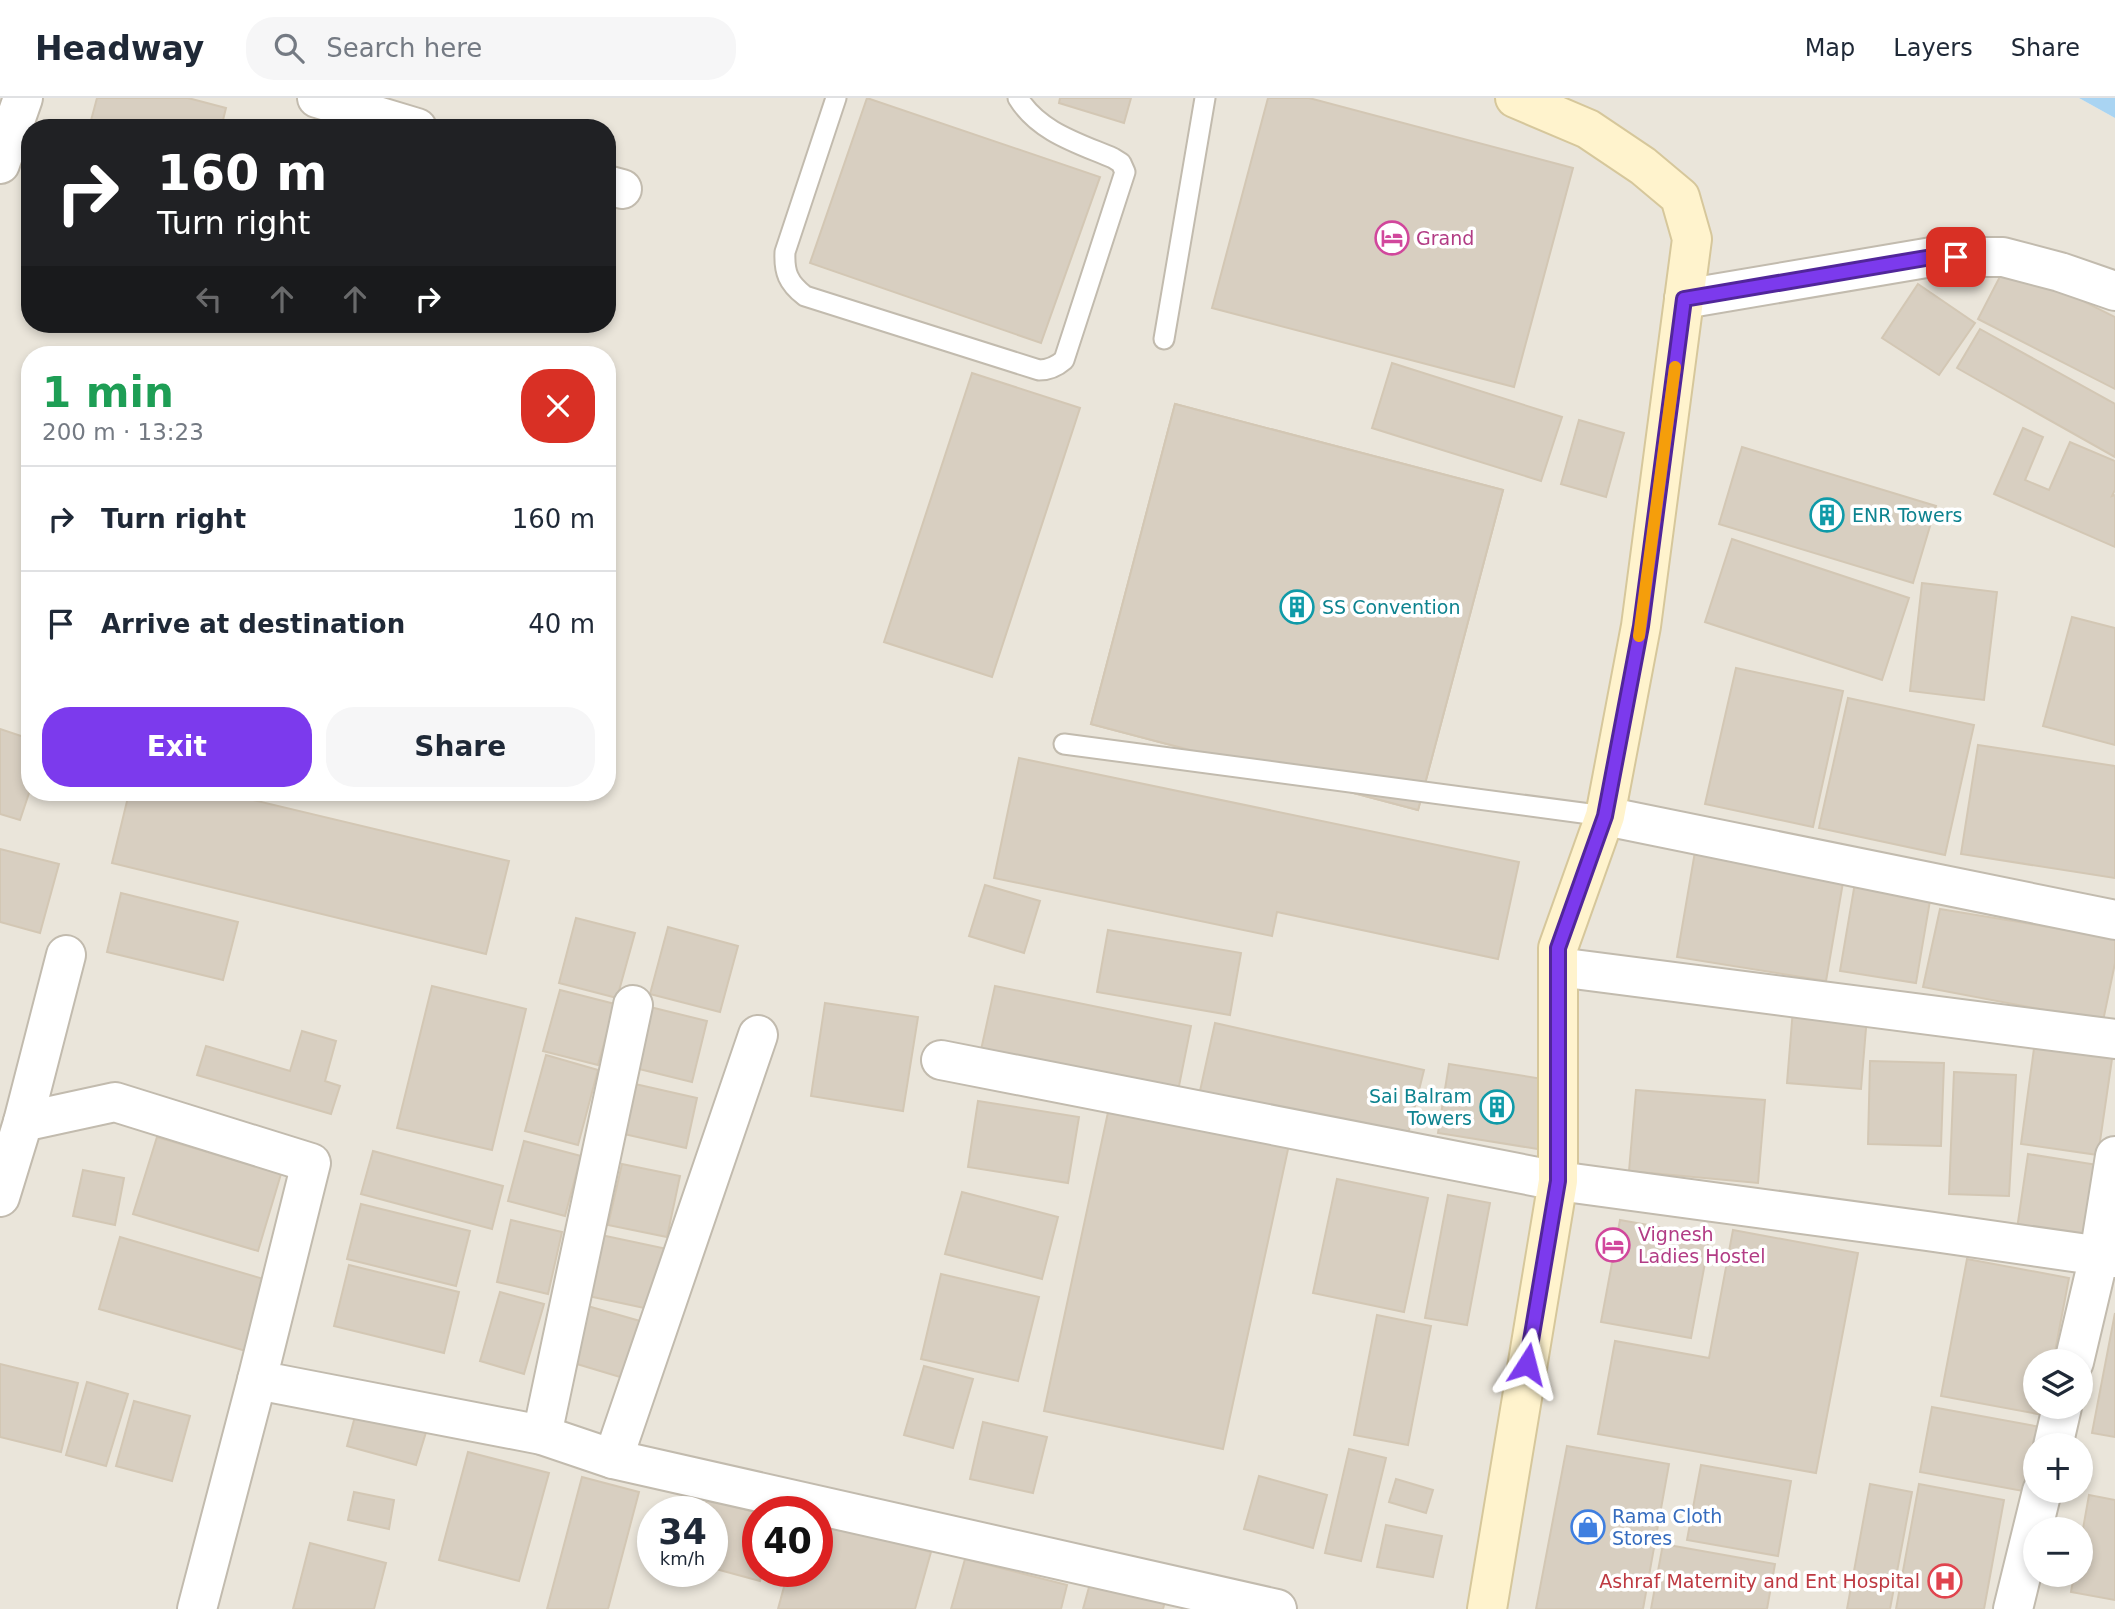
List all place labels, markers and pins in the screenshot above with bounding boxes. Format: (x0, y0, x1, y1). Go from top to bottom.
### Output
hotel icon: Grand (1373, 219, 1411, 257)
place label: Grand (1416, 227, 1474, 249)
pin (1926, 227, 1986, 287)
building icon: ENR Towers (1808, 496, 1846, 534)
place label: ENR Towers (1852, 504, 1962, 526)
building icon: SS Convention (1278, 588, 1316, 626)
place label: SS Convention (1322, 596, 1460, 618)
place label: Sai Balram Towers (1369, 1085, 1472, 1129)
building icon: Sai Balram Towers (1478, 1088, 1516, 1126)
place label: Vignesh Ladies Hostel (1638, 1223, 1765, 1267)
hotel icon: Vignesh Ladies Hostel (1594, 1226, 1632, 1264)
place label: Rama Cloth Stores (1612, 1505, 1722, 1549)
shop icon: Rama Cloth Stores (1569, 1508, 1607, 1546)
hospital icon: Ashraf Maternity and Ent Hospital (1926, 1562, 1964, 1600)
place label: Ashraf Maternity and Ent Hospital (1599, 1570, 1920, 1592)

